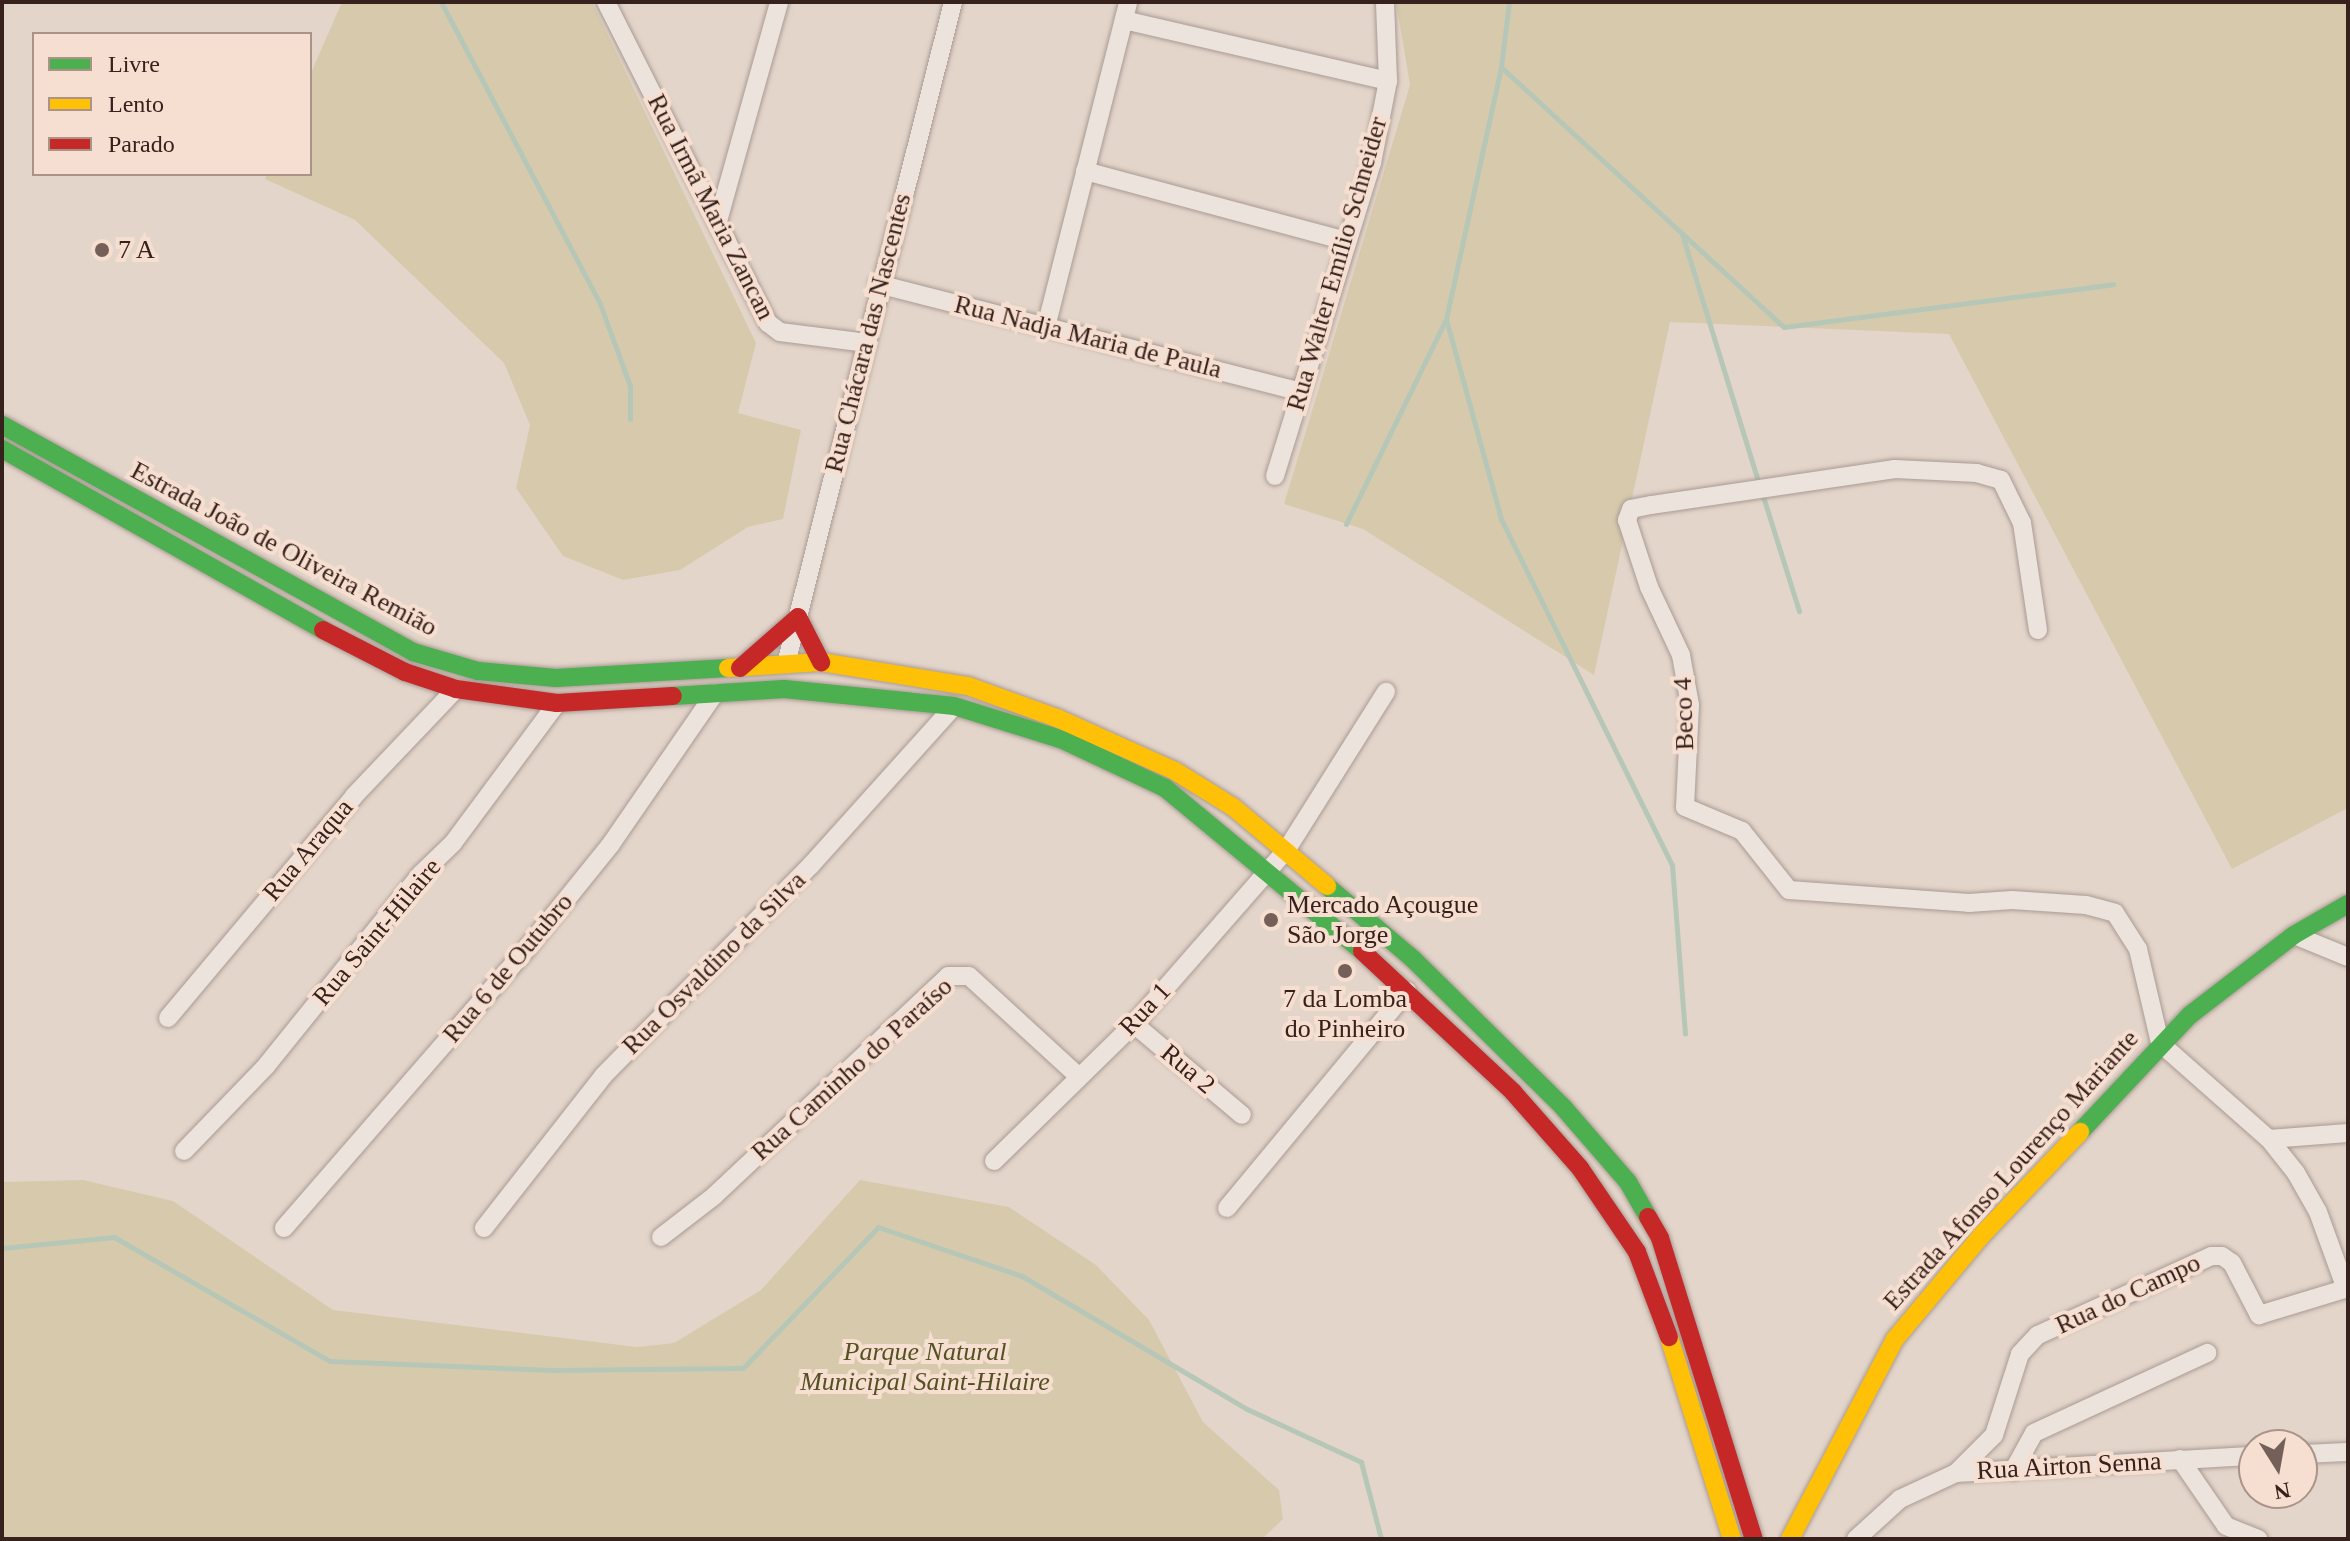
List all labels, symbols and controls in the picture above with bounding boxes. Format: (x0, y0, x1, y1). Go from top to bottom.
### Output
legend (32, 32, 312, 176)
text: Livre (108, 51, 160, 77)
street label: Rua Irmã Maria Zancan (641, 89, 781, 325)
text: Lento (108, 91, 164, 117)
street label: Rua Walter Emílio Schneider (1280, 113, 1394, 415)
text: Parado (108, 131, 175, 157)
street label: Rua Chácara das Nascentes (818, 190, 918, 476)
place label: 7 A (118, 234, 156, 266)
marker: 7 A (93, 241, 111, 259)
street label: Rua Nadja Maria de Paula (951, 289, 1225, 385)
street label: Estrada João de Oliveira Remião (126, 455, 442, 643)
street label: Beco 4 (1667, 677, 1701, 751)
street label: Rua Araqua (256, 792, 360, 908)
street label: Rua Saint-Hilaire (306, 852, 448, 1012)
street label: Rua Osvaldino da Silva (616, 865, 812, 1061)
street label: Rua 6 de Outubro (436, 887, 580, 1049)
place label: Mercado Açougue São Jorge (1287, 889, 1480, 950)
marker: Mercado Açougue São Jorge (1262, 911, 1280, 929)
marker: 7 da Lomba do Pinheiro (1336, 962, 1354, 980)
street label: Rua Caminho do Paraíso (745, 971, 959, 1167)
street label: Rua 1 (1113, 976, 1177, 1042)
place label: 7 da Lomba do Pinheiro (1283, 983, 1407, 1044)
street label: Estrada Afonso Lourenço Mariante (1876, 1023, 2146, 1317)
street label: Rua 2 (1154, 1037, 1222, 1101)
street label: Rua do Campo (2051, 1247, 2205, 1341)
park label: Parque Natural Municipal Saint-Hilaire (800, 1336, 1050, 1398)
north arrow (2238, 1429, 2318, 1509)
street label: Rua Airton Senna (1975, 1446, 2163, 1486)
text: N (2272, 1477, 2292, 1505)

